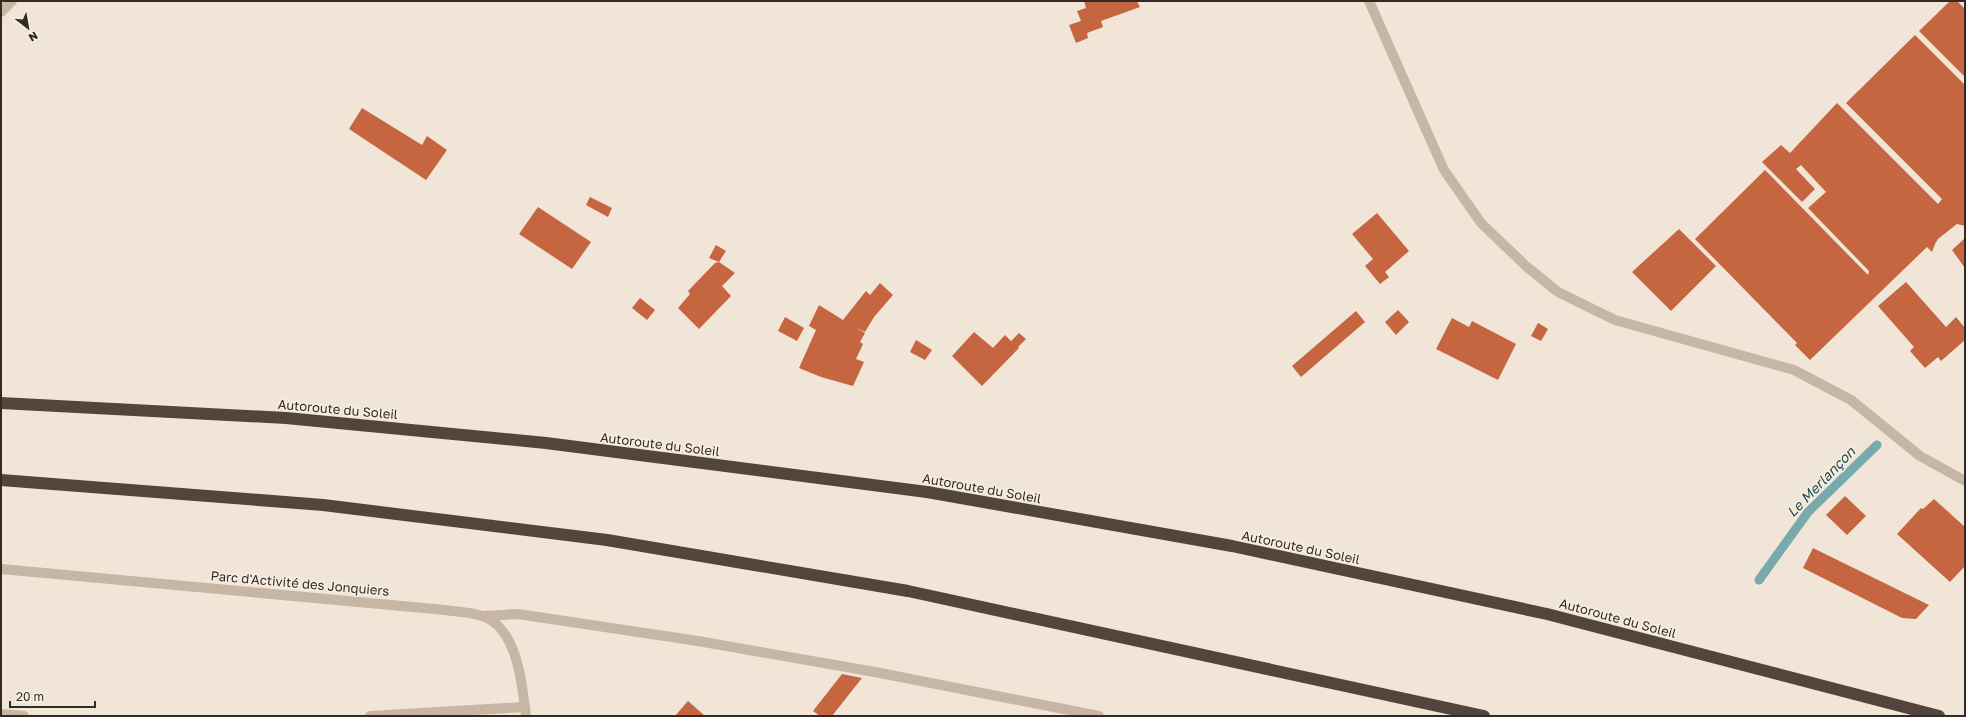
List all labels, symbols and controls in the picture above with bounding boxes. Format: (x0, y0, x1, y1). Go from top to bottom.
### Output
north arrow (8, 8, 48, 48)
text: N (26, 29, 40, 45)
street label: Autoroute du Soleil (277, 396, 399, 422)
street label: Autoroute du Soleil (599, 429, 721, 459)
water label: Le Merlançon (1783, 442, 1859, 520)
street label: Autoroute du Soleil (921, 470, 1043, 506)
street label: Autoroute du Soleil (1240, 527, 1362, 567)
street label: Parc d'Activité des Jonquiers (210, 567, 390, 599)
street label: Autoroute du Soleil (1558, 595, 1678, 641)
scale bar (10, 683, 95, 709)
text: 20 m (16, 689, 44, 704)

